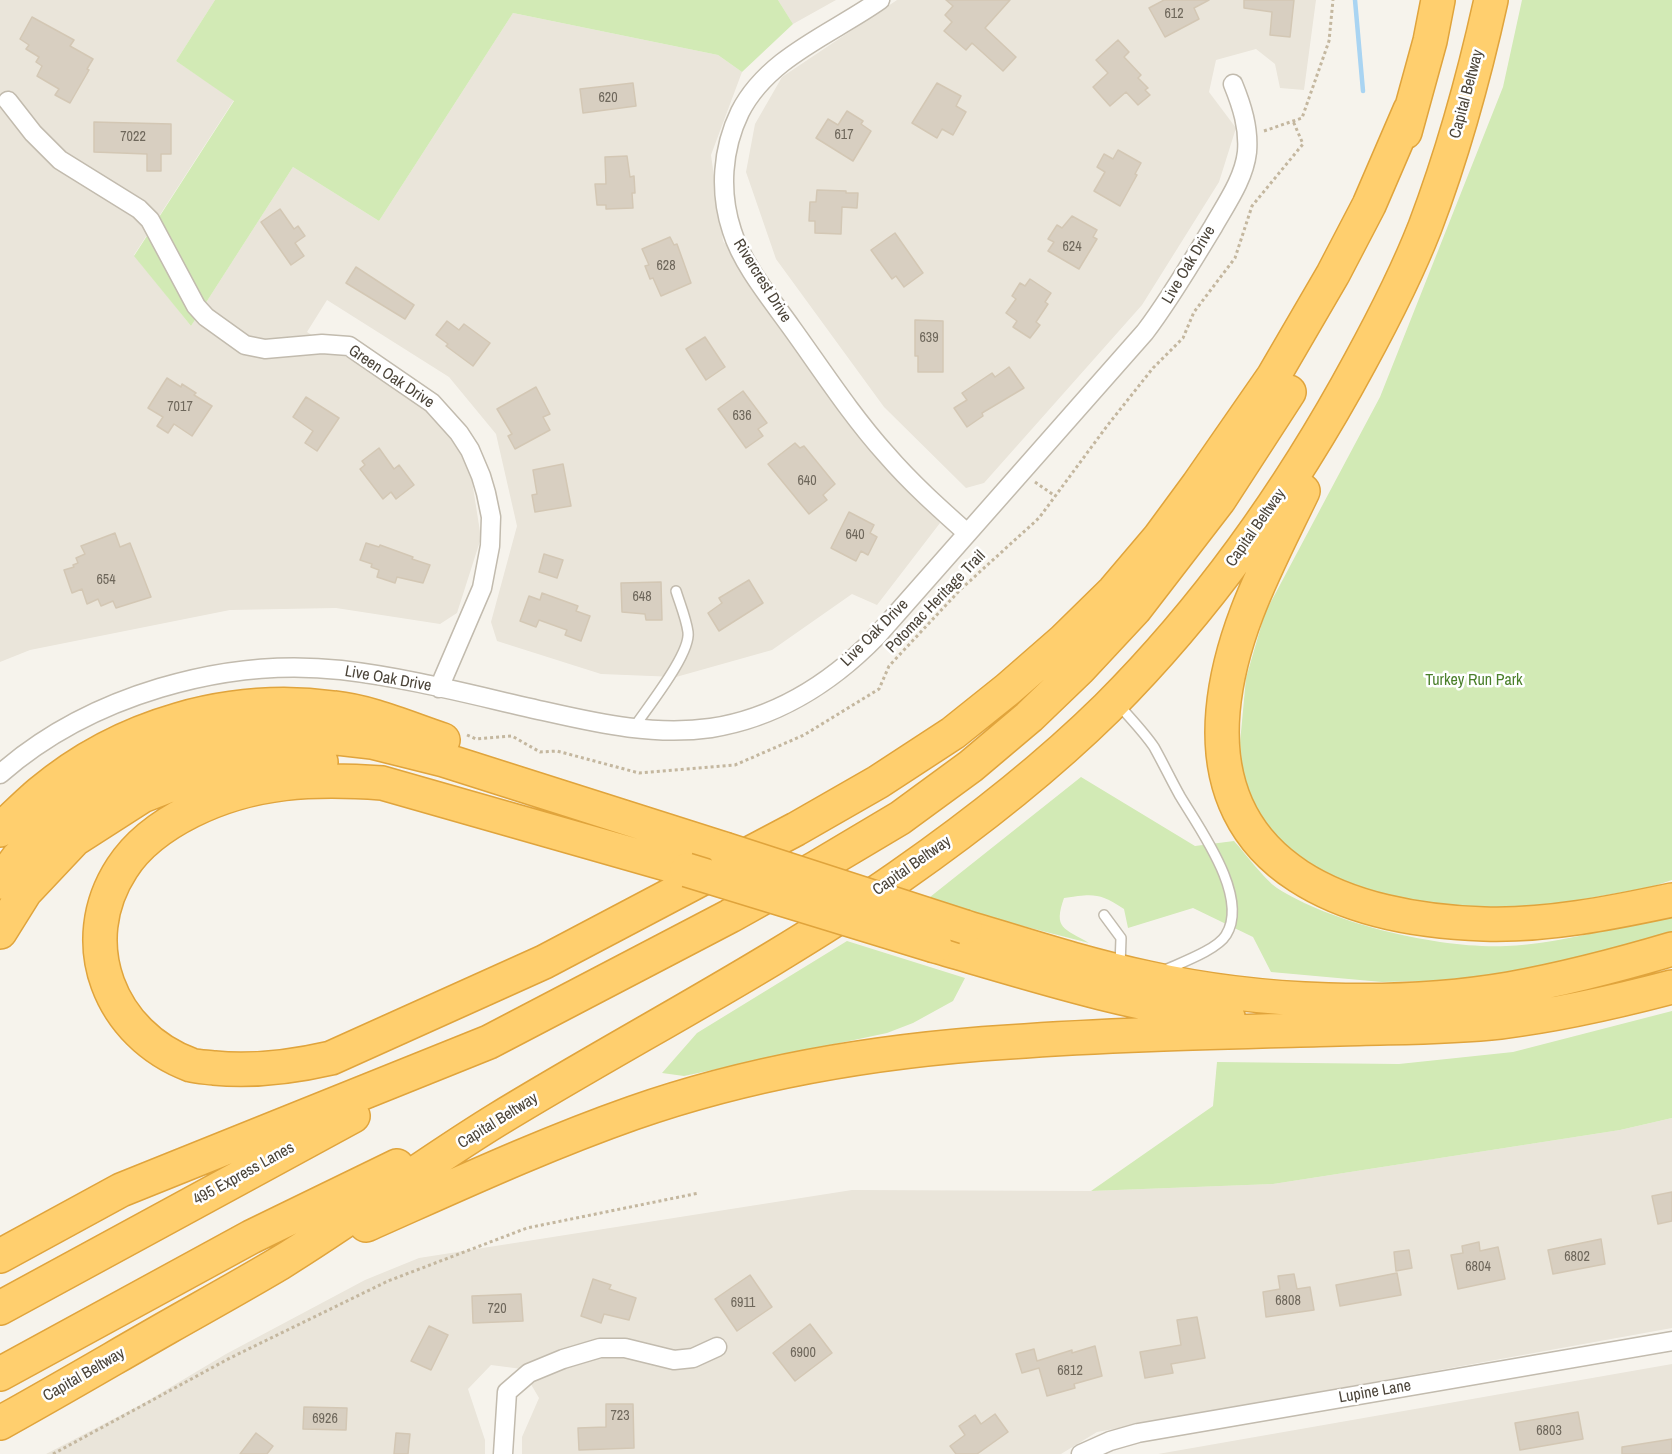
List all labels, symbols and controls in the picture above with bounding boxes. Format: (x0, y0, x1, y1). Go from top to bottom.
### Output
house number: 612 (1164, 6, 1184, 22)
street label: Capital Beltway (1446, 47, 1488, 141)
house number: 620 (598, 90, 618, 106)
house number: 617 (834, 127, 854, 143)
house number: 7022 (120, 129, 146, 145)
street label: Live Oak Drive (1158, 223, 1220, 307)
street label: Rivercrest Drive (729, 236, 795, 326)
house number: 624 (1062, 239, 1082, 255)
house number: 628 (656, 258, 676, 274)
house number: 639 (919, 330, 939, 346)
street label: Green Oak Drive (345, 341, 437, 413)
house number: 7017 (167, 399, 193, 415)
house number: 636 (732, 408, 752, 424)
house number: 640 (797, 473, 817, 489)
street label: Capital Beltway (1222, 485, 1290, 571)
house number: 640 (845, 527, 865, 543)
street label: Potomac Heritage Trail (882, 547, 990, 657)
house number: 654 (96, 572, 116, 588)
house number: 648 (632, 589, 652, 605)
street label: Live Oak Drive (837, 595, 913, 671)
street label: Live Oak Drive (343, 662, 433, 696)
park label: Turkey Run Park (1425, 671, 1523, 691)
street label: Capital Beltway (869, 832, 955, 900)
street label: Capital Beltway (454, 1089, 542, 1153)
street label: 495 Express Lanes (190, 1138, 298, 1210)
house number: 6802 (1564, 1249, 1590, 1265)
house number: 6804 (1465, 1259, 1491, 1275)
house number: 6808 (1275, 1293, 1301, 1309)
house number: 6911 (731, 1295, 755, 1311)
house number: 720 (487, 1301, 507, 1317)
street label: Capital Beltway (40, 1344, 128, 1406)
house number: 6900 (790, 1345, 816, 1361)
house number: 6812 (1057, 1363, 1083, 1379)
street label: Lupine Lane (1337, 1376, 1413, 1408)
house number: 723 (610, 1408, 630, 1424)
house number: 6926 (312, 1411, 338, 1427)
house number: 6803 (1536, 1423, 1562, 1439)

